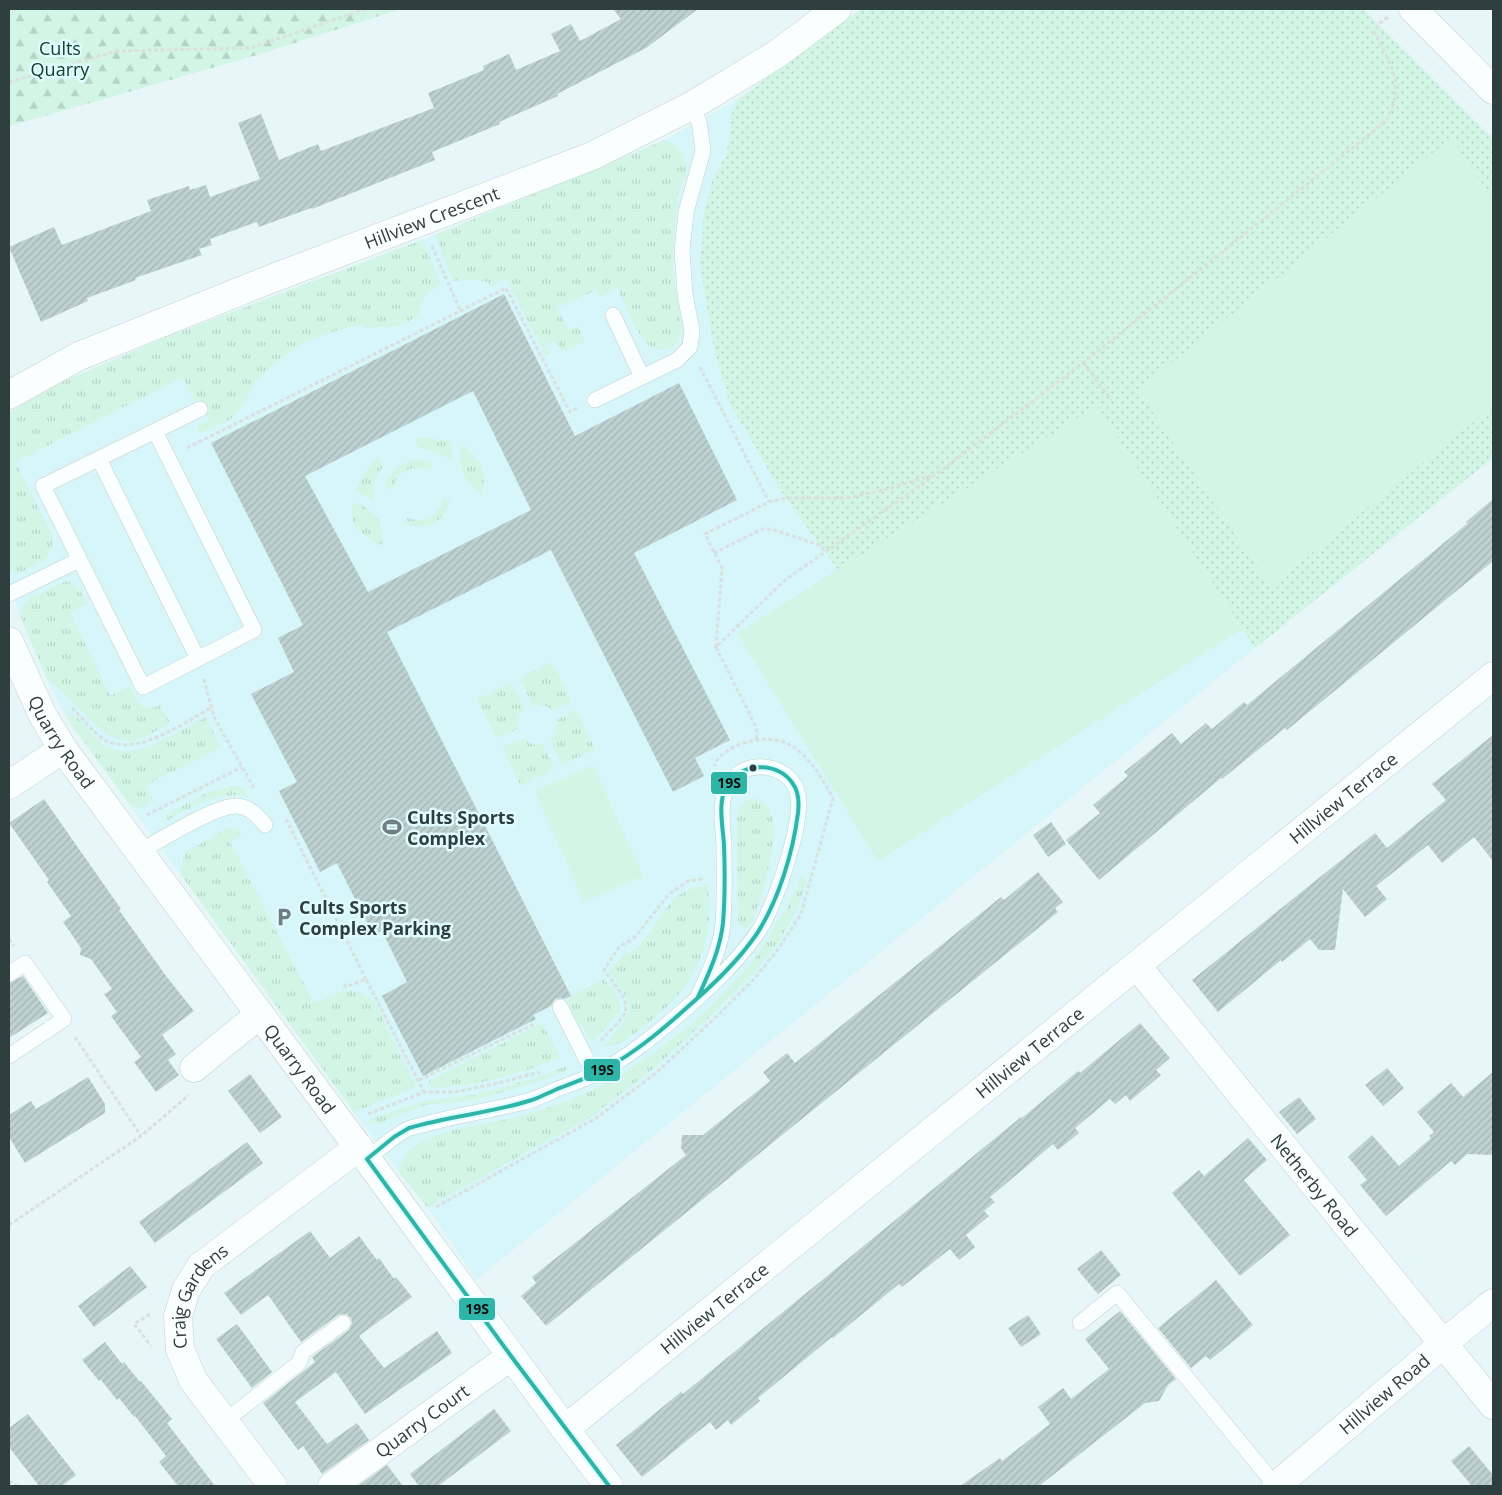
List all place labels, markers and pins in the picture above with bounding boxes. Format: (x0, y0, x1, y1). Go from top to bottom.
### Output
unlabelled marker (748, 763, 758, 773)
place label: Cults Sports Complex (407, 805, 515, 850)
sports icon: Cults Sports Complex (381, 816, 403, 838)
place label: Cults Sports Complex Parking (299, 895, 451, 940)
parking icon: Cults Sports Complex Parking (273, 906, 295, 928)

